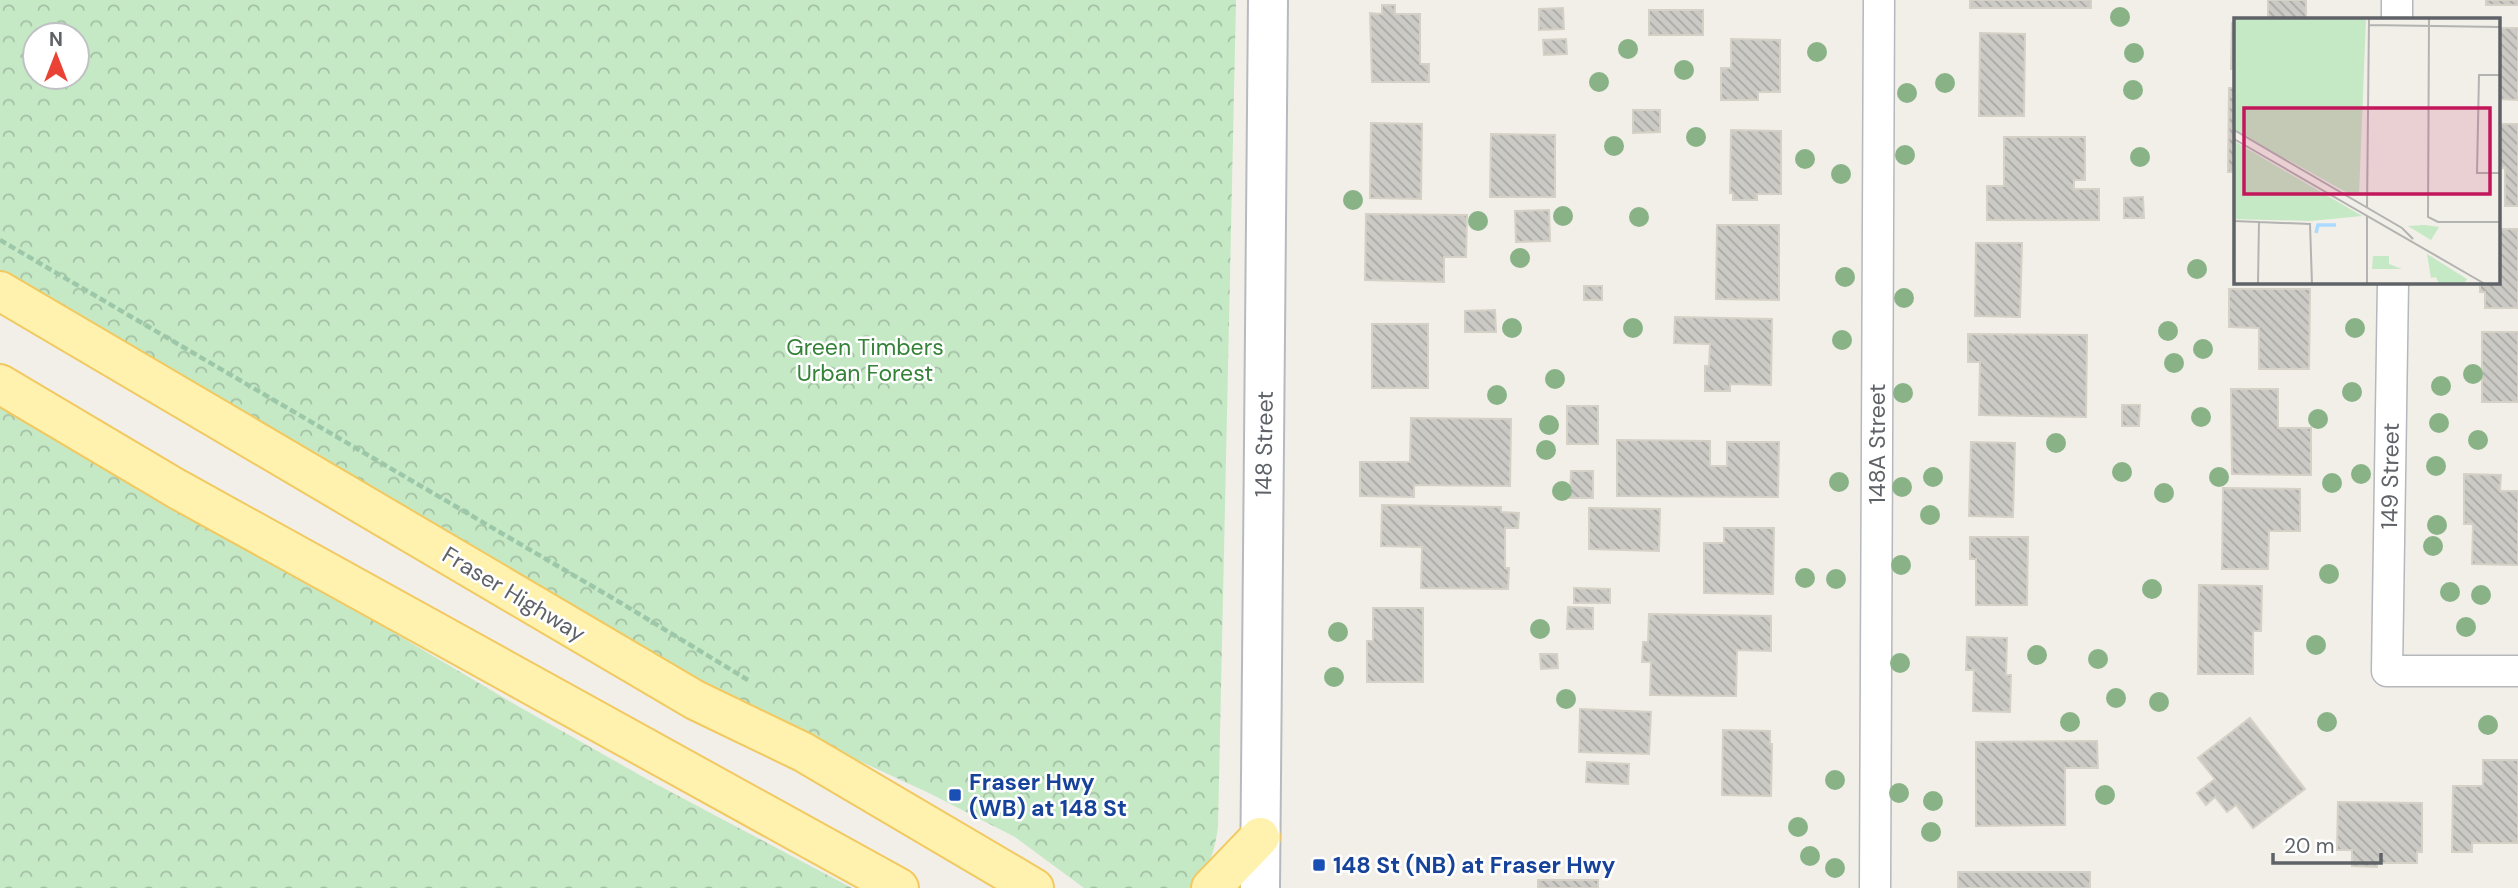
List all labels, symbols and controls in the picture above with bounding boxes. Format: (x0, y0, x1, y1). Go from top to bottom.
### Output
inset map (2234, 18, 2500, 284)
north arrow (21, 21, 91, 91)
text: N (49, 27, 63, 52)
park label: Green Timbers Urban Forest (786, 332, 944, 388)
street label: 148A Street (1862, 383, 1892, 505)
street label: 148 Street (1248, 391, 1280, 497)
street label: 149 Street (2374, 422, 2406, 530)
street label: Fraser Highway (437, 539, 591, 649)
place label: Fraser Hwy (WB) at 148 St (969, 767, 1127, 823)
marker: Fraser Hwy (WB) at 148 St (947, 787, 963, 803)
scale bar (2273, 822, 2382, 866)
text: 20 m (2284, 832, 2335, 860)
place label: 148 St (NB) at Fraser Hwy (1333, 850, 1616, 880)
marker: 148 St (NB) at Fraser Hwy (1311, 857, 1327, 873)

